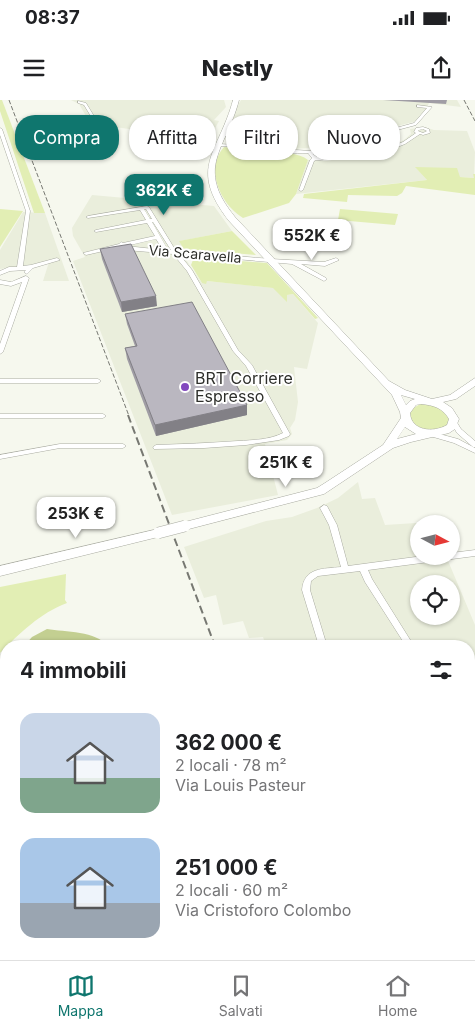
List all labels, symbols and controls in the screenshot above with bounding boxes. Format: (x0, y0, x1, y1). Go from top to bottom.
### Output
text: 08:37 (25, 6, 80, 29)
icon: menu (20, 54, 48, 82)
icon: share (427, 54, 455, 82)
text: Nestly (202, 55, 273, 81)
chip: Compra (15, 115, 119, 160)
chip: Affitta (129, 115, 216, 160)
chip: Filtri (226, 115, 298, 160)
chip: Nuovo (308, 115, 400, 160)
pin: 362K € (123, 174, 205, 216)
text: 362K € (135, 180, 193, 200)
pin: 552K € (271, 219, 353, 261)
text: 552K € (284, 225, 340, 245)
street label: Via Scaravella (148, 241, 242, 266)
place label: BRT Corriere Espresso (195, 368, 293, 406)
marker: BRT Corriere Espresso (179, 381, 191, 393)
pin: 251K € (245, 446, 327, 488)
text: 251K € (259, 452, 313, 472)
pin: 253K € (35, 496, 117, 539)
text: 253K € (48, 503, 104, 523)
north arrow (410, 515, 460, 565)
map controls (410, 515, 460, 625)
button: locate (410, 575, 460, 625)
icon: filters (427, 656, 455, 684)
text: 4 immobili (20, 658, 126, 683)
text: 362 000 € (175, 730, 282, 755)
icon: home (60, 733, 120, 793)
text: 2 locali · 78 m² (175, 755, 287, 775)
text: Via Louis Pasteur (175, 775, 306, 795)
text: 251 000 € (175, 855, 278, 880)
icon: home (60, 858, 120, 918)
text: 2 locali · 60 m² (175, 880, 288, 900)
text: Via Cristoforo Colombo (175, 900, 351, 920)
tab: Mappa (58, 972, 103, 1019)
tab: Salvati (219, 972, 263, 1019)
tab: Home (378, 972, 417, 1019)

